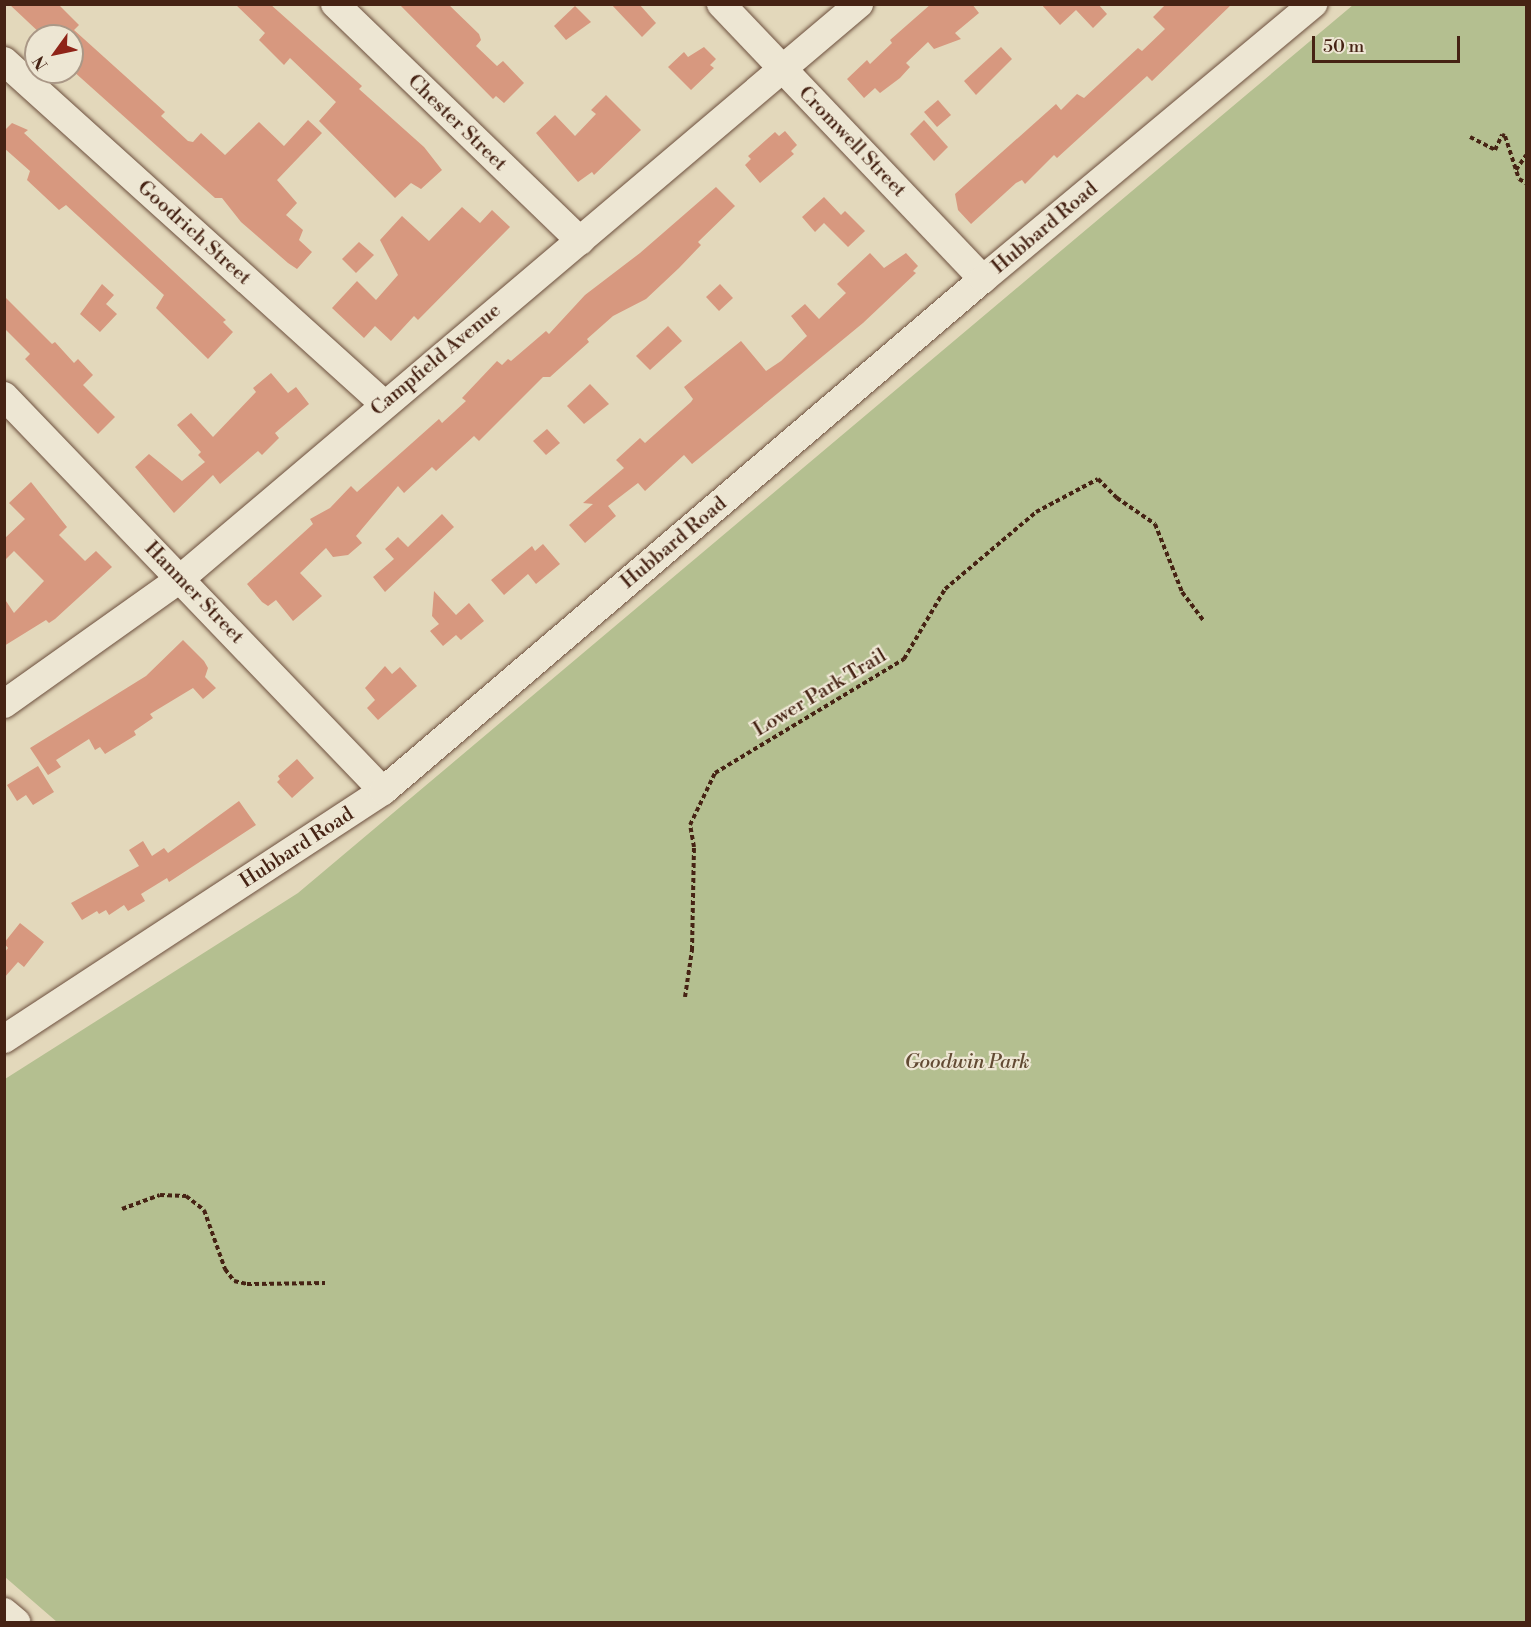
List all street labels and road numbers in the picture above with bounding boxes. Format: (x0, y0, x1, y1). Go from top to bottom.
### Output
street label: Chester Street (402, 70, 512, 176)
street label: Cromwell Street (793, 82, 911, 202)
street label: Goodrich Street (132, 176, 256, 290)
street label: Hubbard Road (987, 177, 1103, 279)
street label: Campfield Avenue (366, 299, 506, 421)
street label: Hubbard Road (616, 492, 732, 594)
street label: Hanmer Street (139, 537, 249, 649)
street label: Lower Park Trail (749, 644, 891, 742)
street label: Hubbard Road (236, 802, 358, 894)

